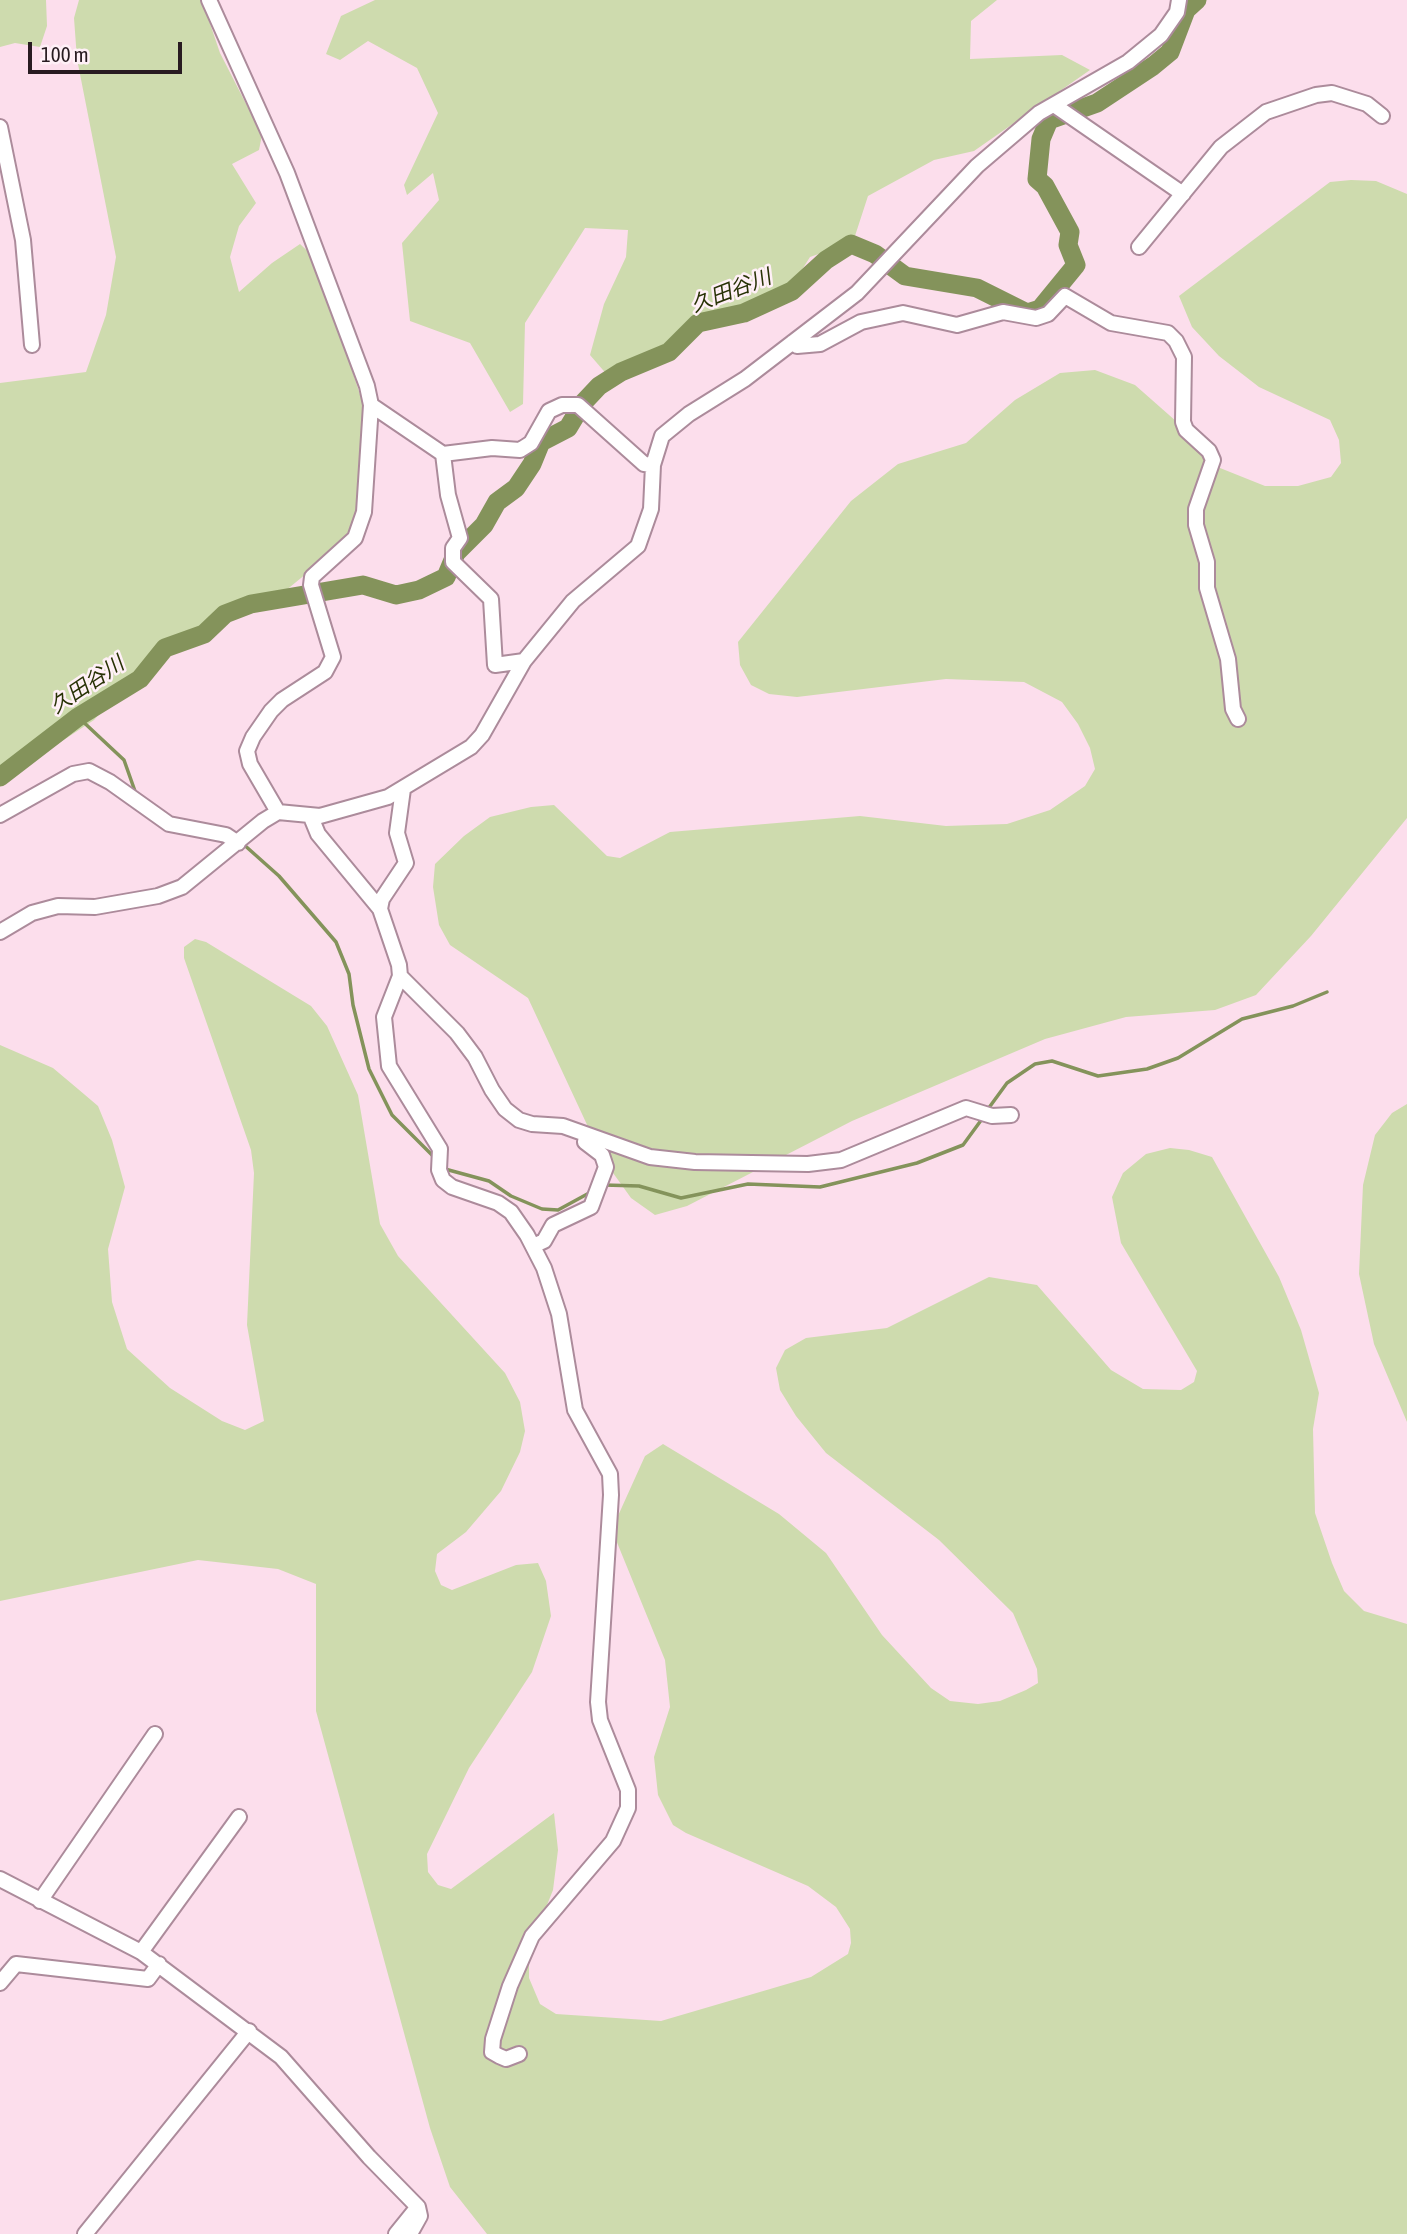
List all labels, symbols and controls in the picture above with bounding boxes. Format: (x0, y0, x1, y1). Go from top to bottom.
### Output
scale bar (32, 28, 186, 72)
text: 100 m (41, 42, 89, 66)
water label: 久田谷川 (687, 264, 775, 318)
water label: 久田谷川 (45, 651, 129, 719)

